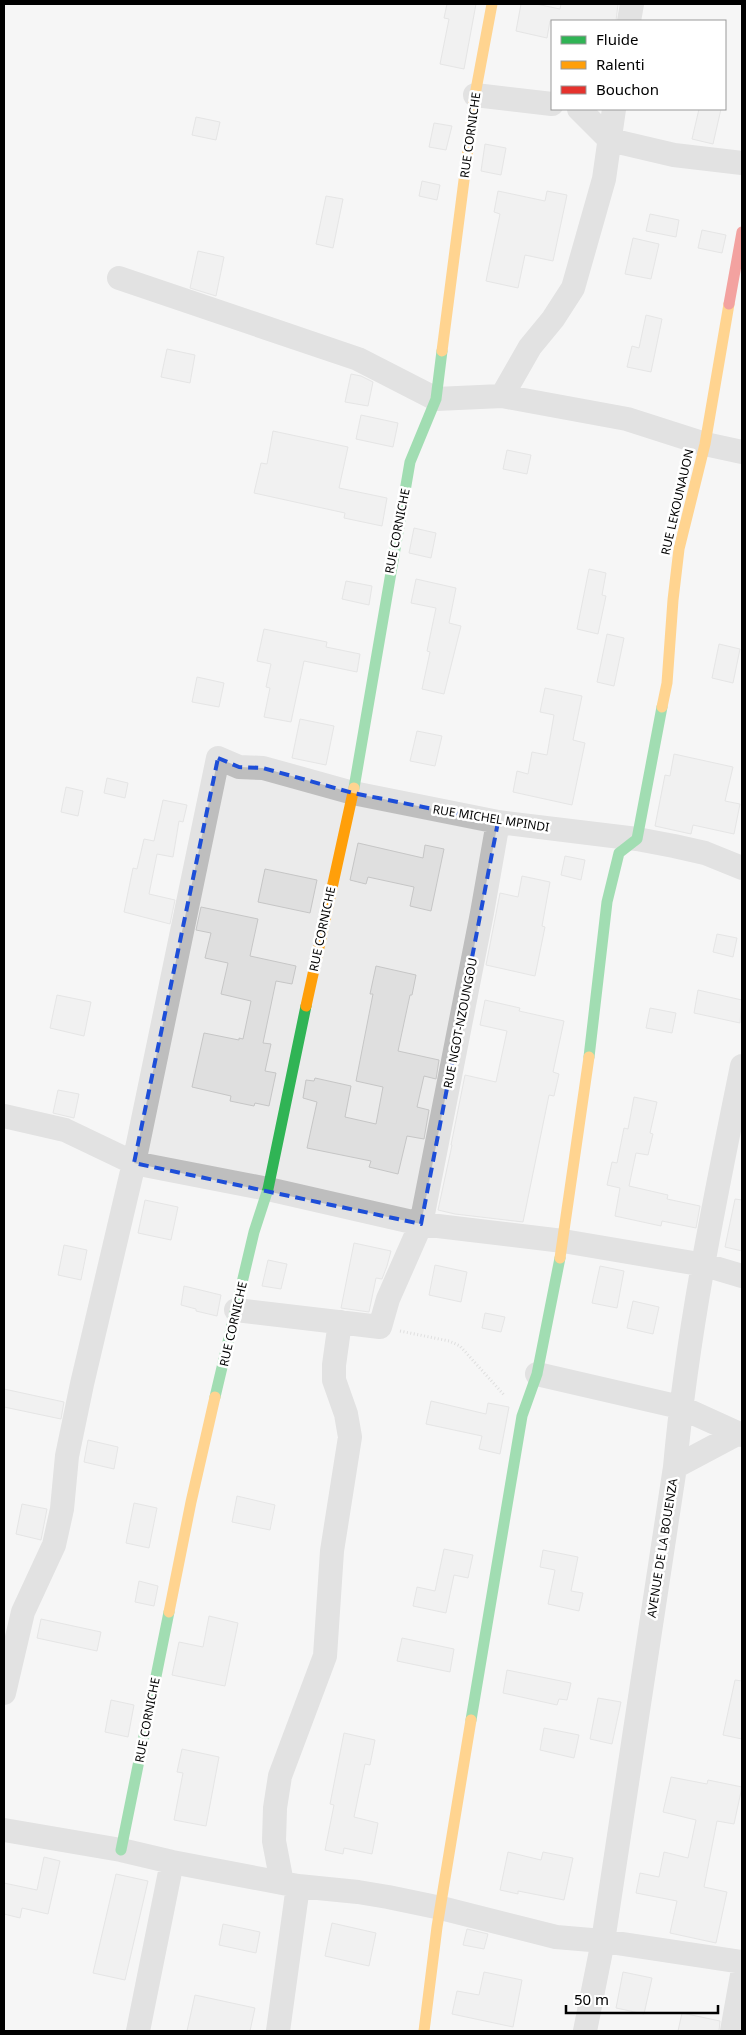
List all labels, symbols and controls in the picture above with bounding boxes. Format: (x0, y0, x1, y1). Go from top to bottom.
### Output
legend (551, 20, 726, 110)
text: Fluide (596, 29, 638, 49)
text: Ralenti (596, 54, 645, 74)
text: Bouchon (596, 79, 659, 99)
street label: RUE CORNICHE (456, 91, 484, 179)
street label: RUE LEKOUNAUON (657, 447, 697, 557)
street label: RUE CORNICHE (380, 487, 414, 575)
street label: RUE MICHEL MPINDI (432, 800, 550, 836)
street label: RUE CORNICHE (305, 885, 339, 973)
street label: RUE NGOT-NZOUNGOU (439, 956, 481, 1090)
street label: RUE CORNICHE (215, 1280, 251, 1368)
street label: AVENUE DE LA BOUENZA (643, 1477, 681, 1619)
street label: RUE CORNICHE (130, 1676, 164, 1764)
scale bar (566, 1982, 718, 2014)
text: 50 m (574, 1989, 609, 2009)

